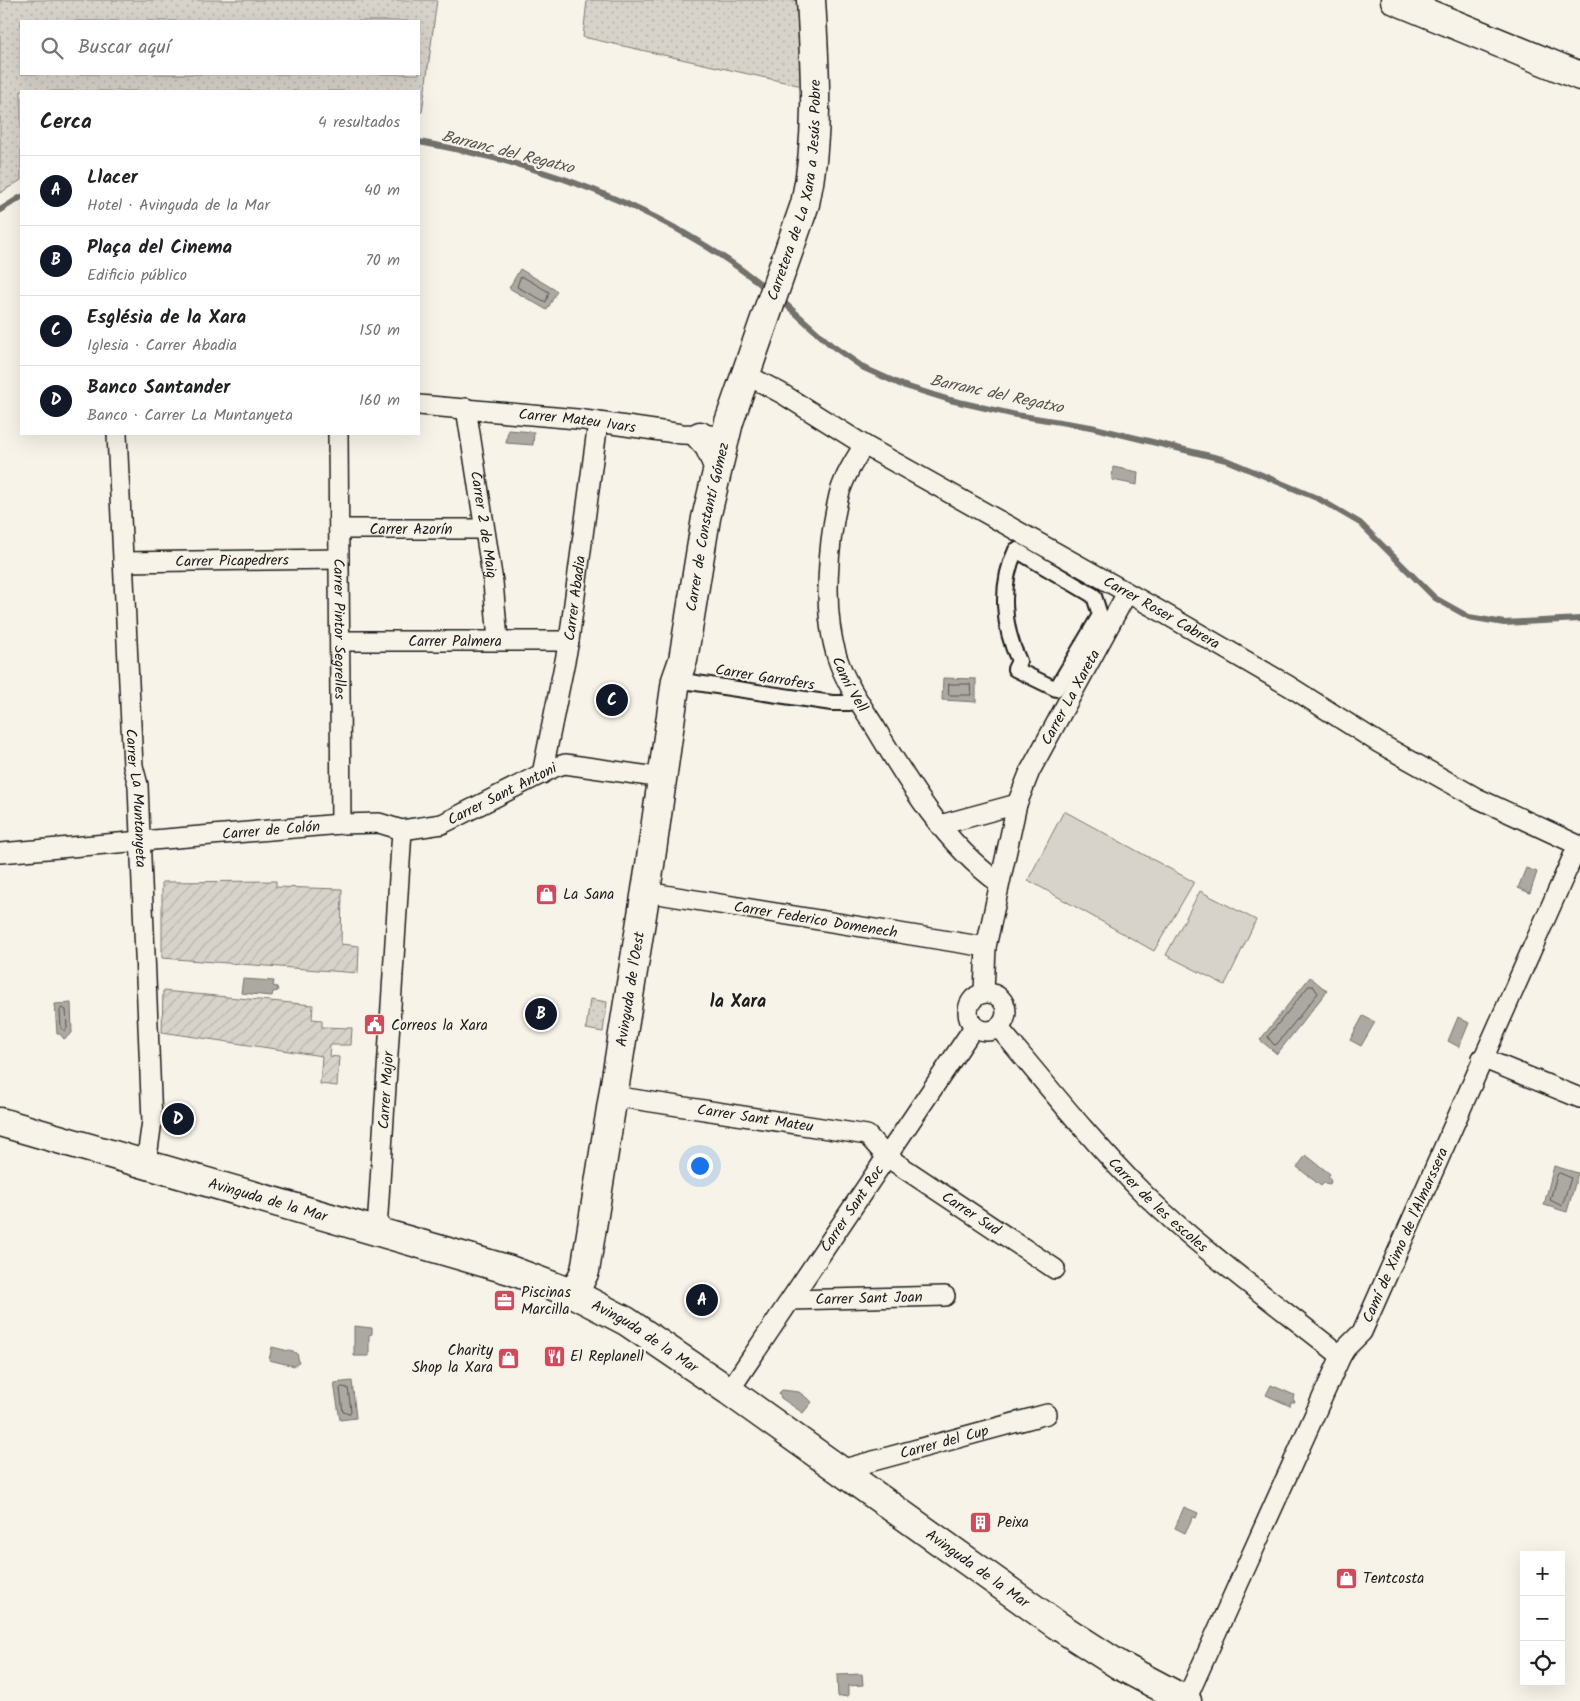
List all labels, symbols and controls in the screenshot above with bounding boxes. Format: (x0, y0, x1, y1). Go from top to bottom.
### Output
search box (20, 20, 420, 75)
text: Buscar aquí (78, 33, 170, 63)
icon: search (38, 34, 66, 62)
street label: Carretera de La Xara a Jesús Pobre (761, 79, 828, 304)
text: Cerca (40, 106, 92, 139)
text: 4 resultados (318, 110, 400, 135)
water label: Barranc del Regatxo (439, 124, 578, 181)
text: Llacer (87, 163, 138, 193)
text: A (51, 178, 61, 203)
text: 40 m (364, 178, 400, 203)
text: Hotel · Avinguda de la Mar (87, 193, 270, 218)
text: Plaça del Cinema (87, 233, 232, 263)
text: B (51, 248, 61, 273)
text: 70 m (365, 248, 400, 273)
text: Edificio público (87, 263, 187, 288)
text: Església de la Xara (87, 303, 246, 333)
text: C (51, 318, 61, 343)
text: 150 m (359, 318, 400, 343)
text: Iglesia · Carrer Abadia (87, 333, 237, 358)
water label: Barranc del Regatxo (928, 368, 1067, 421)
text: Banco Santander (87, 373, 230, 403)
text: D (51, 388, 61, 413)
text: 160 m (359, 388, 400, 413)
text: Banco · Carrer La Muntanyeta (87, 403, 293, 428)
street label: Carrer Mateu Ivars (518, 403, 638, 440)
street label: Carrer de Constantí Gómez (680, 440, 737, 613)
street label: Carrer 2 de Maig (463, 469, 503, 580)
street label: Carrer Azorín (370, 518, 452, 542)
street label: Carrer Picapedrers (175, 549, 290, 574)
street label: Carrer Abadia (558, 554, 593, 642)
street label: Carrer Pintor Segrelles (326, 558, 351, 700)
street label: Carrer Roser Cabrera (1098, 570, 1224, 656)
street label: Carrer Palmera (408, 630, 502, 654)
street label: Carrer La Xareta (1035, 645, 1107, 750)
street label: Camí Vell (825, 654, 874, 718)
street label: Carrer Garrofers (713, 658, 817, 698)
pin: C (596, 681, 628, 719)
street label: Carrer La Muntanyeta (118, 728, 152, 868)
street label: Carrer Sant Antoni (444, 756, 563, 832)
street label: Carrer de Colón (221, 815, 321, 847)
shop icon: La Sana (535, 882, 559, 906)
place label: La Sana (563, 883, 614, 907)
street label: Carrer Federico Domenech (732, 895, 899, 946)
street label: Avinguda de l'Oest (610, 930, 652, 1049)
district label: la Xara (710, 988, 766, 1017)
pin: B (525, 995, 557, 1033)
public building icon: Correos la Xara (363, 1013, 387, 1037)
place label: Correos la Xara (391, 1014, 488, 1038)
street label: Carrer Major (372, 1050, 401, 1130)
street label: Carrer Sant Mateu (695, 1098, 815, 1140)
pin: D (162, 1100, 194, 1138)
street label: Camí de Ximo de l'Almarssera (1356, 1144, 1455, 1327)
street label: Carrer de les escoles (1102, 1152, 1213, 1259)
your location (687, 1153, 713, 1179)
street label: Carrer Sant Roc (815, 1160, 891, 1258)
street label: Avinguda de la Mar (205, 1172, 331, 1230)
street label: Carrer Sud (936, 1186, 1005, 1243)
place label: Piscinas Marcilla (521, 1281, 571, 1322)
pin: A (686, 1281, 718, 1319)
street label: Carrer Sant Joan (815, 1286, 923, 1312)
office icon: Piscinas Marcilla (493, 1289, 517, 1313)
street label: Avinguda de la Mar (589, 1297, 703, 1377)
place label: Charity Shop la Xara (412, 1339, 494, 1380)
restaurant icon: El Replanell (542, 1344, 566, 1368)
place label: El Replanell (570, 1345, 644, 1369)
shop icon: Charity Shop la Xara (497, 1347, 521, 1371)
street label: Carrer del Cup (897, 1419, 992, 1466)
building icon: Peixa (969, 1510, 993, 1534)
place label: Peixa (997, 1511, 1029, 1535)
street label: Avinguda de la Mar (920, 1524, 1035, 1615)
map controls (1520, 1551, 1565, 1686)
button: + (1520, 1551, 1565, 1596)
shop icon: Tentcosta (1335, 1566, 1359, 1590)
place label: Tentcosta (1363, 1567, 1424, 1591)
button: − (1520, 1596, 1565, 1641)
button: locate (1520, 1641, 1565, 1686)

